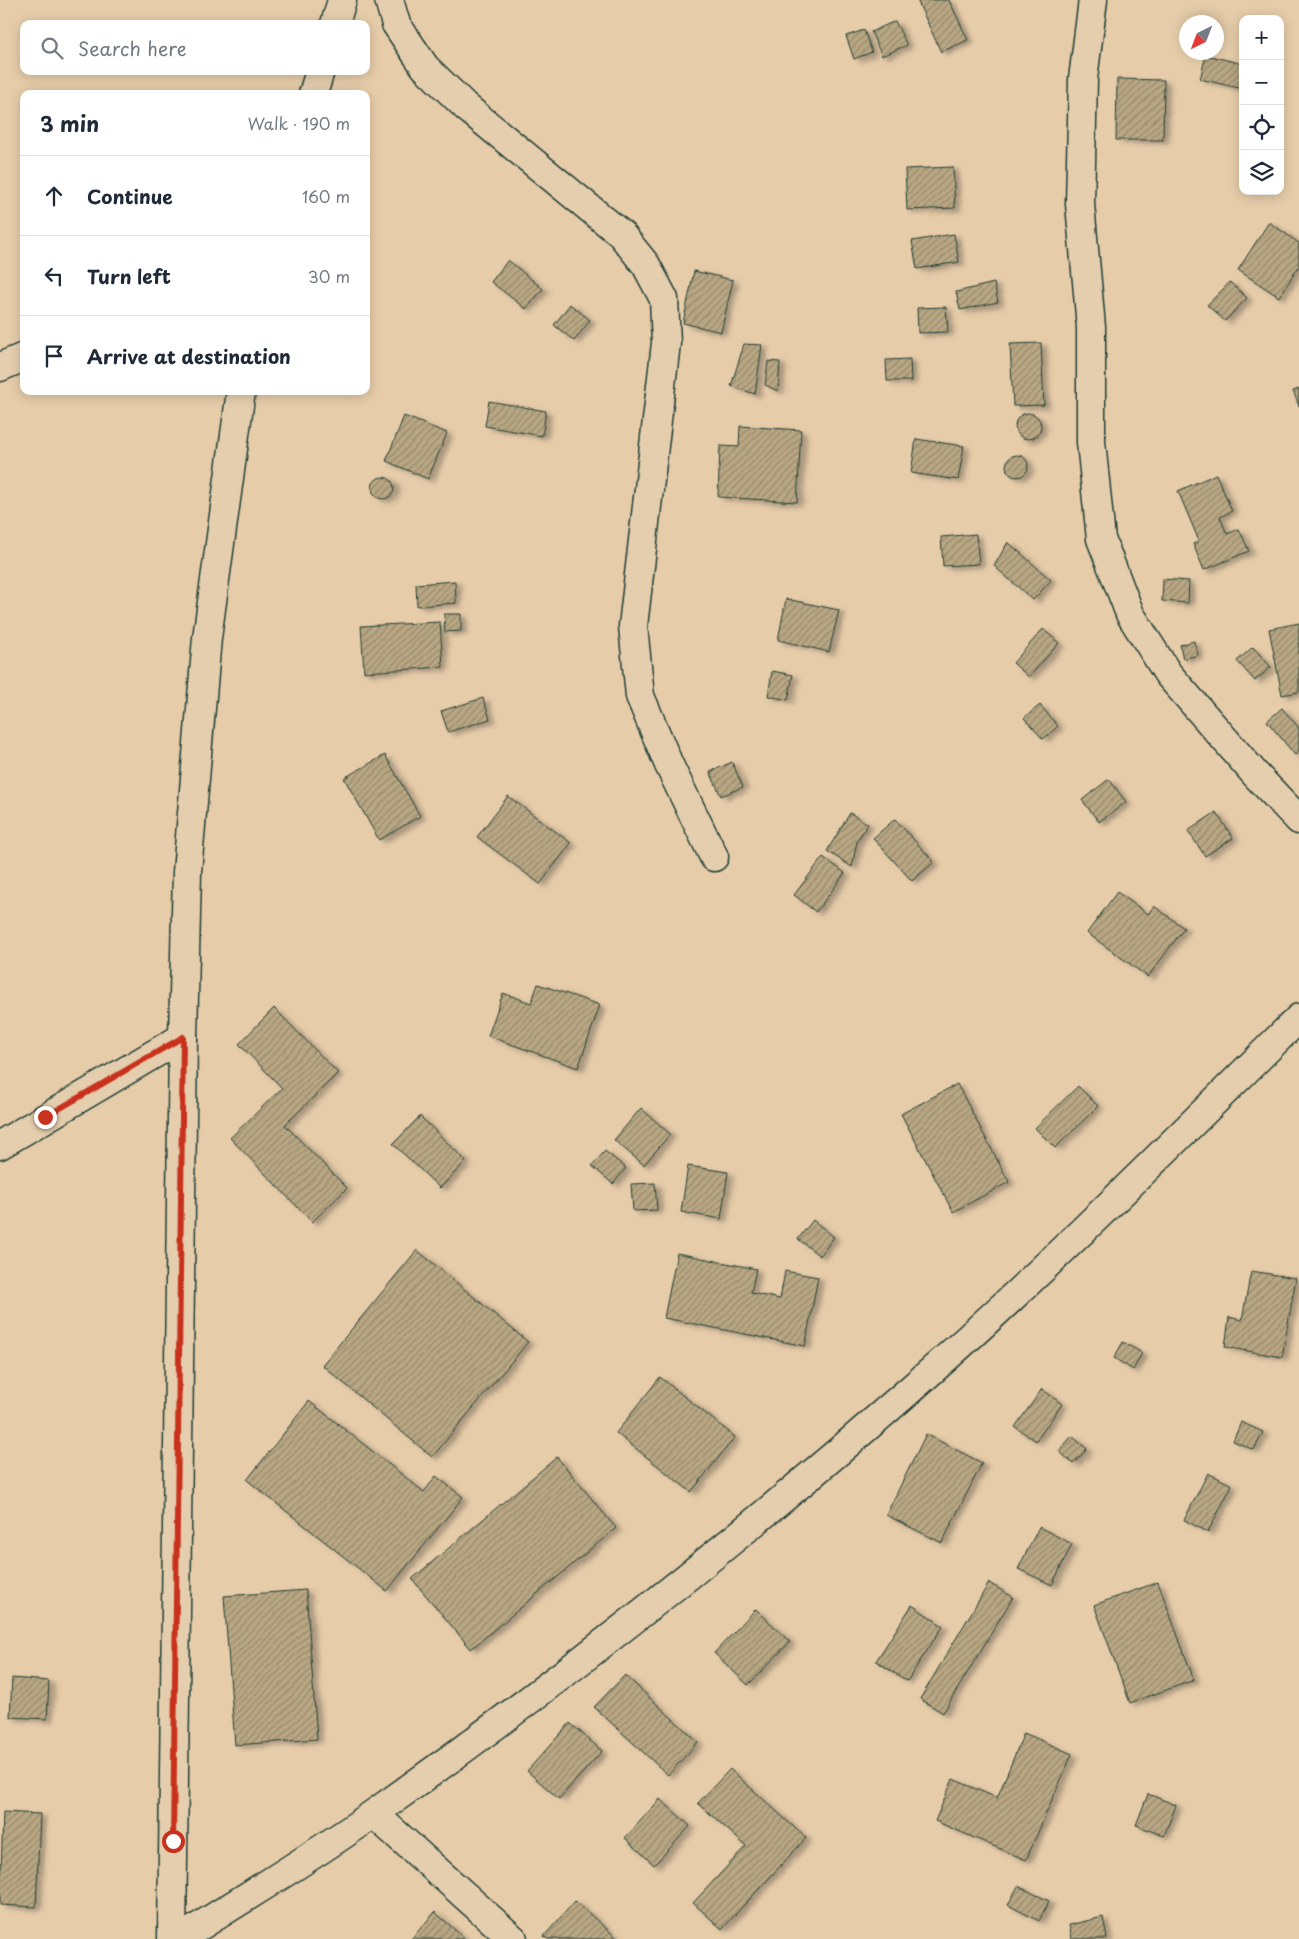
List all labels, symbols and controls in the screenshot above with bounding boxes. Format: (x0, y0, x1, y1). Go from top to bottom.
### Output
north arrow (1179, 15, 1224, 60)
map controls (1239, 15, 1284, 195)
button: + (1239, 15, 1284, 60)
search box (20, 20, 370, 75)
icon: search (38, 34, 66, 62)
text: Search here (78, 34, 187, 62)
button: − (1239, 60, 1284, 105)
button: locate (1239, 105, 1284, 150)
text: 3 min (40, 107, 99, 139)
text: Walk · 190 m (248, 111, 350, 135)
button: layers (1239, 150, 1284, 195)
icon: ahead (40, 182, 68, 210)
text: Continue (87, 182, 173, 210)
text: 160 m (302, 184, 350, 208)
icon: left (40, 262, 68, 290)
text: Turn left (87, 262, 171, 290)
text: 30 m (308, 264, 350, 288)
icon: arrive (40, 342, 68, 370)
text: Arrive at destination (87, 342, 291, 370)
route end (34, 1106, 57, 1129)
route start (162, 1830, 185, 1853)

